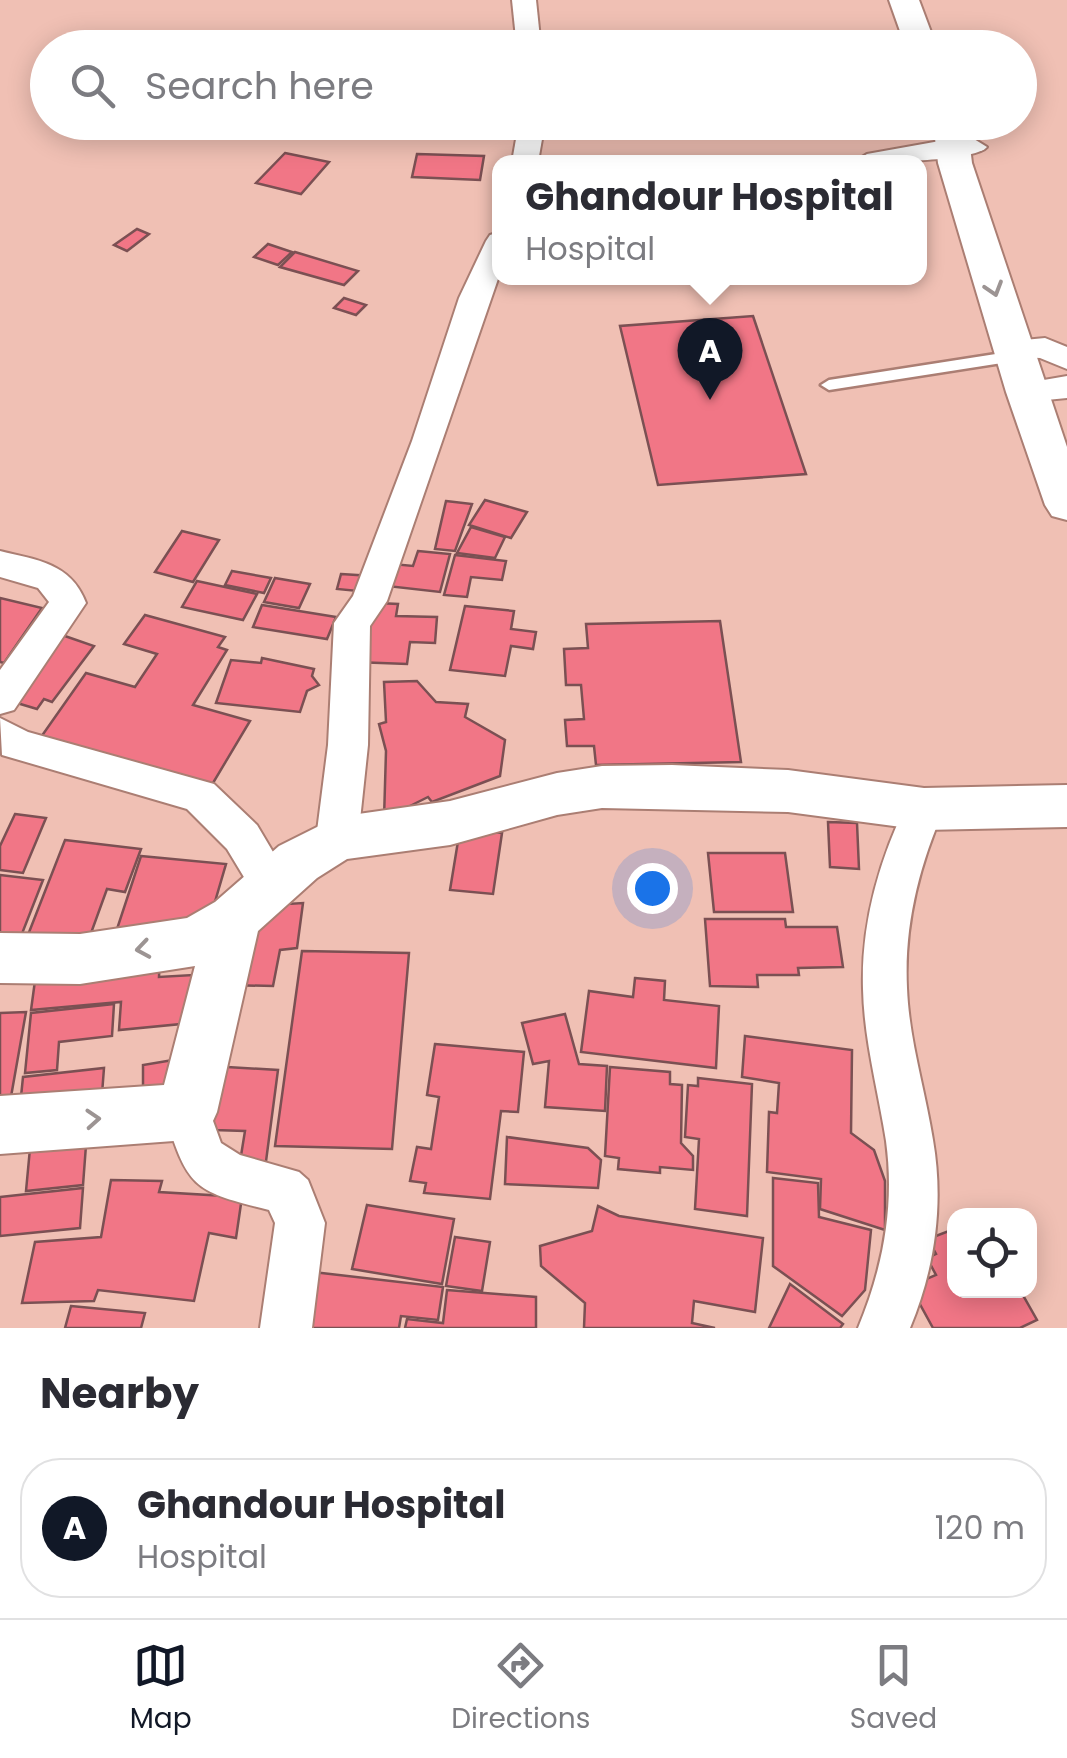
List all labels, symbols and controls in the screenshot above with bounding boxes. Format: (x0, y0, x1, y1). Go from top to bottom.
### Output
search box (30, 30, 1037, 140)
icon: search (65, 58, 120, 113)
text: Search here (145, 59, 374, 112)
popup (492, 155, 927, 285)
text: Ghandour Hospital (525, 170, 894, 223)
text: Hospital (525, 226, 655, 271)
one-way arrow (982, 280, 1003, 297)
pin: A (678, 318, 742, 400)
your location (627, 863, 678, 914)
one-way arrow (135, 938, 152, 959)
one-way arrow (86, 1108, 102, 1130)
map controls (947, 1208, 1037, 1298)
button: locate (947, 1208, 1037, 1298)
text: Nearby (40, 1364, 199, 1423)
text: Ghandour Hospital (137, 1478, 506, 1531)
text: A (63, 1505, 86, 1550)
text: 120 m (935, 1505, 1025, 1550)
text: Hospital (137, 1534, 267, 1579)
tab: Map (130, 1638, 192, 1740)
tab: Directions (451, 1638, 590, 1740)
tab: Saved (850, 1638, 937, 1740)

